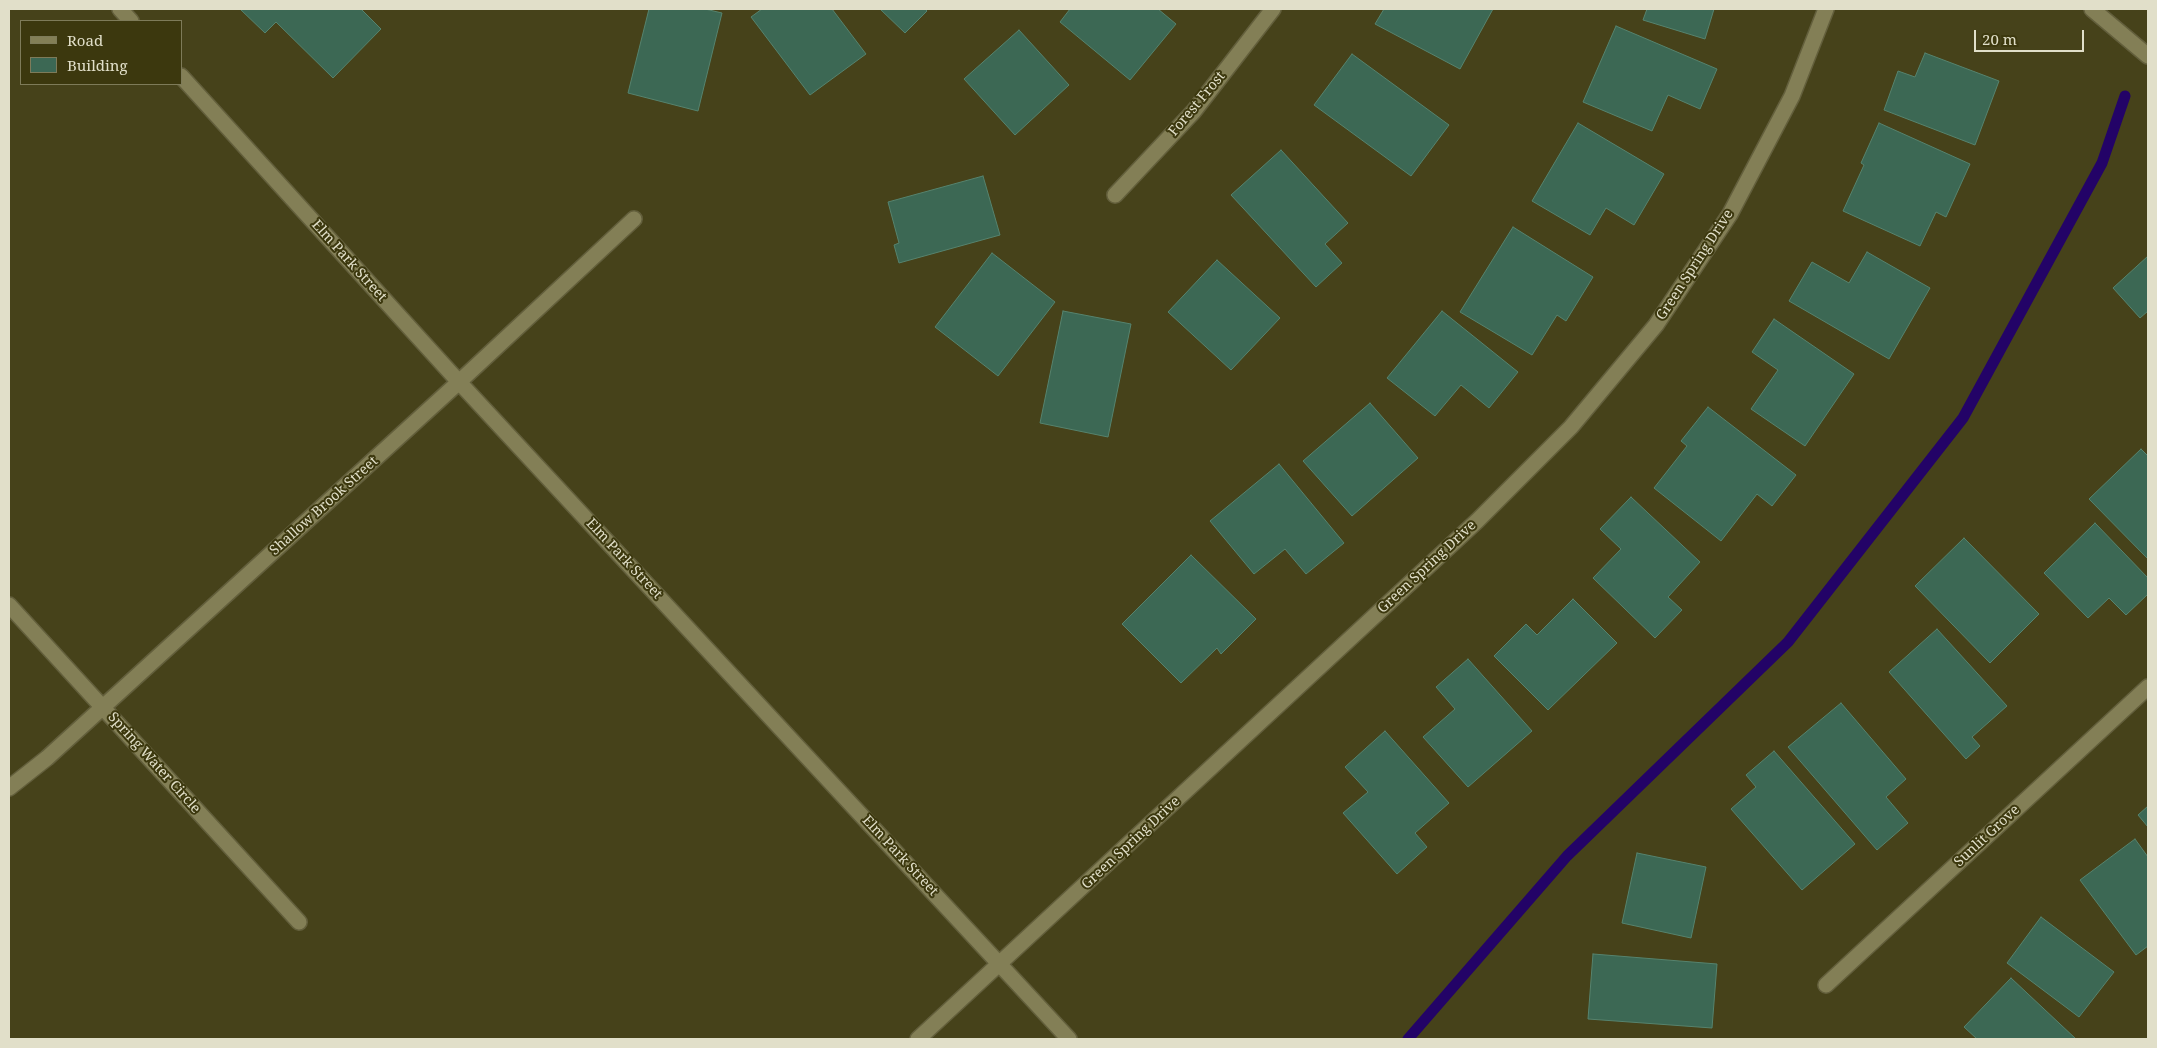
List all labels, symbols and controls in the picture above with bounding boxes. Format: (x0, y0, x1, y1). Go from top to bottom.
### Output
legend (20, 20, 182, 85)
scale bar (1977, 20, 2087, 52)
text: 20 m (1982, 29, 2017, 49)
text: Road (67, 30, 103, 50)
text: Building (67, 55, 128, 75)
street label: Forest Frost (1165, 68, 1229, 140)
street label: Green Spring Drive (1653, 207, 1737, 323)
street label: Elm Park Street (308, 217, 390, 305)
street label: Shallow Brook Street (266, 453, 382, 559)
street label: Elm Park Street (582, 515, 666, 603)
street label: Green Spring Drive (1374, 517, 1480, 617)
street label: Spring Water Circle (104, 709, 204, 817)
street label: Green Spring Drive (1078, 793, 1184, 893)
street label: Sunlit Grove (1951, 801, 2023, 871)
street label: Elm Park Street (858, 812, 942, 900)

